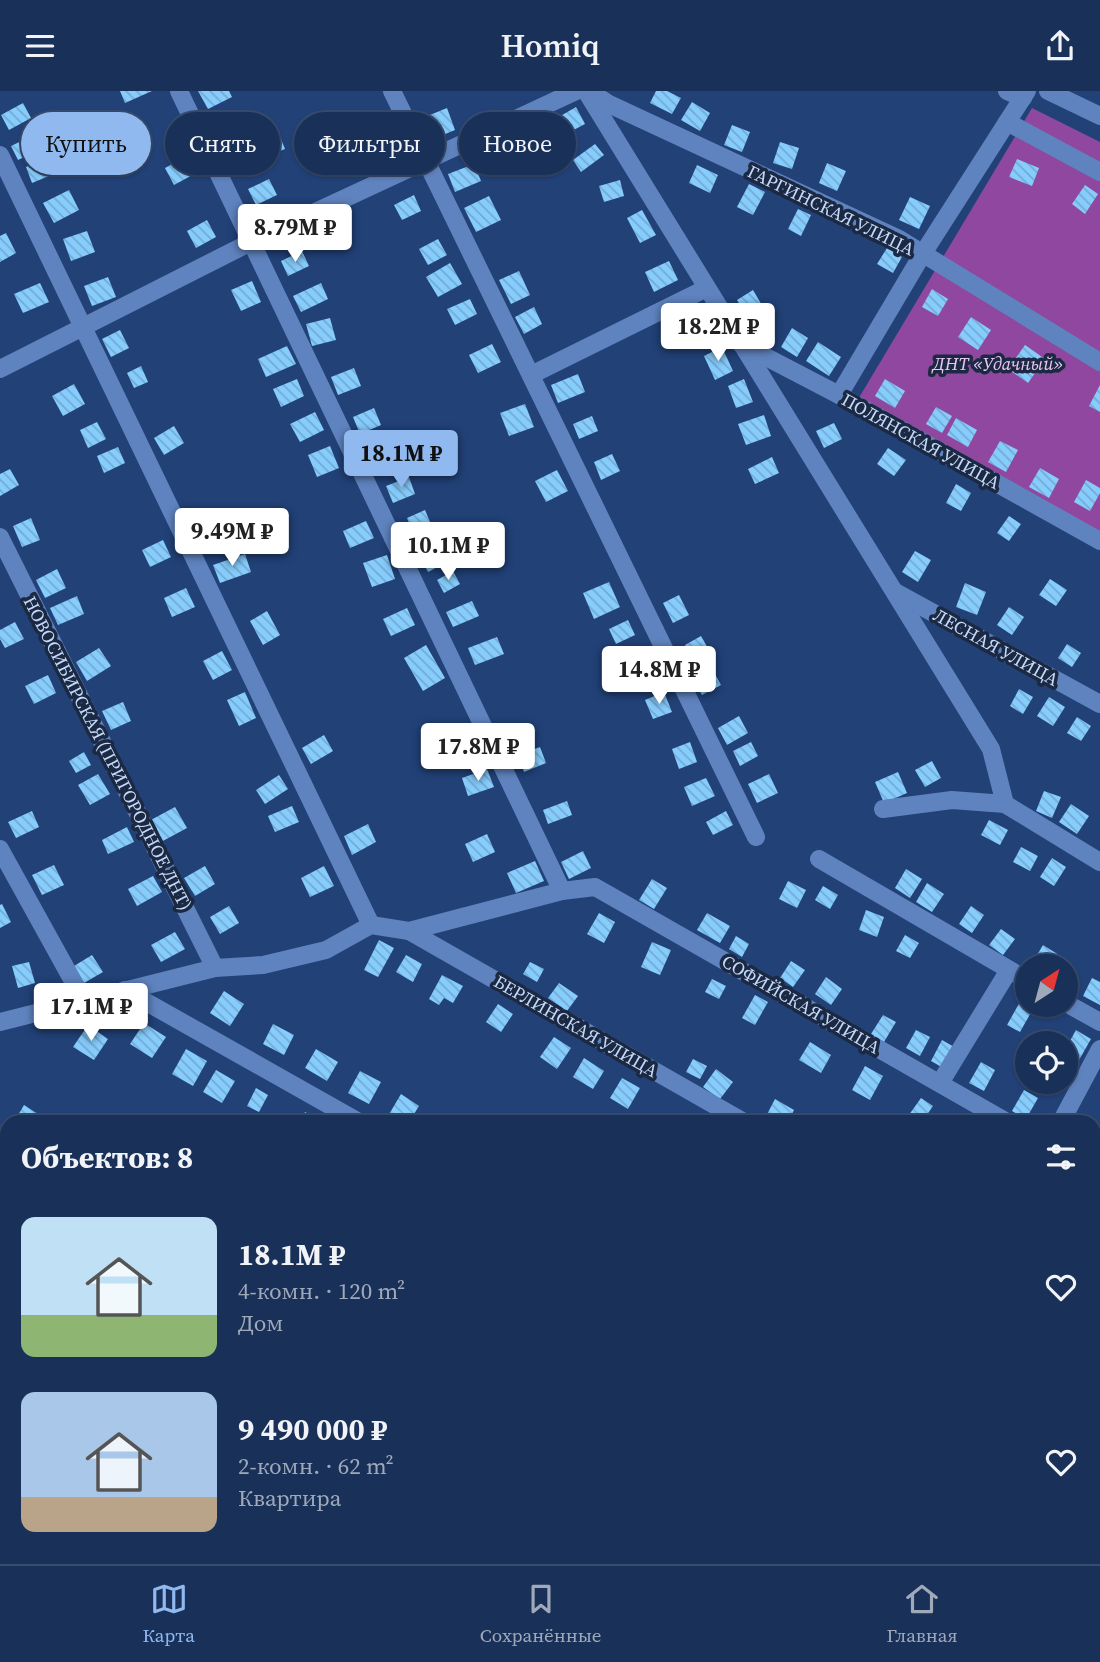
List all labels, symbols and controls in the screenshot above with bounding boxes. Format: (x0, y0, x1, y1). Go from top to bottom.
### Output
text: Homiq (501, 24, 599, 68)
icon: menu (21, 27, 59, 65)
icon: share (1041, 27, 1079, 65)
chip: Купить (21, 112, 151, 175)
chip: Снять (165, 112, 280, 175)
chip: Фильтры (294, 112, 445, 175)
chip: Новое (459, 112, 576, 175)
street label: ГАРГИНСКАЯ УЛИЦА (743, 159, 919, 261)
pin: 8.79M ₽ (230, 205, 360, 264)
text: 8.79M ₽ (254, 211, 336, 243)
pin: 18.2M ₽ (653, 303, 783, 363)
text: 18.2M ₽ (677, 310, 759, 342)
park label: ДНТ «Удачный» (931, 351, 1063, 376)
street label: ПОЛЯНСКАЯ УЛИЦА (837, 387, 1005, 495)
pin: 18.1M ₽ (336, 431, 466, 490)
text: 18.1M ₽ (360, 437, 442, 469)
pin: 9.49M ₽ (167, 509, 297, 568)
text: 9.49M ₽ (191, 515, 273, 547)
pin: 10.1M ₽ (383, 523, 513, 582)
text: 10.1M ₽ (407, 529, 489, 561)
street label: НОВОСИБИРСКАЯ (ПРИГОРОДНОЕ ДНТ) (18, 592, 198, 914)
street label: ЛЕСНАЯ УЛИЦА (929, 602, 1063, 692)
pin: 14.8M ₽ (594, 647, 724, 706)
text: 14.8M ₽ (618, 653, 700, 685)
pin: 17.8M ₽ (413, 723, 543, 783)
text: 17.8M ₽ (437, 730, 519, 762)
street label: СОФИЙСКАЯ УЛИЦА (717, 948, 885, 1060)
north arrow (1015, 954, 1078, 1017)
map controls (1015, 954, 1078, 1094)
street label: БЕРЛИНСКАЯ УЛИЦА (490, 969, 663, 1083)
pin: 17.1M ₽ (26, 983, 156, 1043)
text: 17.1M ₽ (50, 990, 132, 1022)
button: locate (1015, 1031, 1078, 1094)
text: Объектов: 8 (21, 1137, 193, 1178)
icon: filters (1042, 1138, 1080, 1176)
text: 18.1M ₽ (238, 1234, 345, 1275)
icon: home (77, 1245, 161, 1329)
icon: heart (1042, 1268, 1080, 1306)
text: 4-комн. · 120 m² (238, 1275, 405, 1307)
text: Дом (238, 1307, 283, 1339)
text: 9 490 000 ₽ (238, 1409, 387, 1450)
icon: home (77, 1420, 161, 1504)
icon: heart (1042, 1443, 1080, 1481)
text: 2-комн. · 62 m² (238, 1450, 394, 1482)
text: Квартира (238, 1482, 341, 1514)
tab: Карта (142, 1580, 195, 1648)
tab: Сохранённые (480, 1580, 602, 1648)
tab: Главная (886, 1580, 958, 1648)

